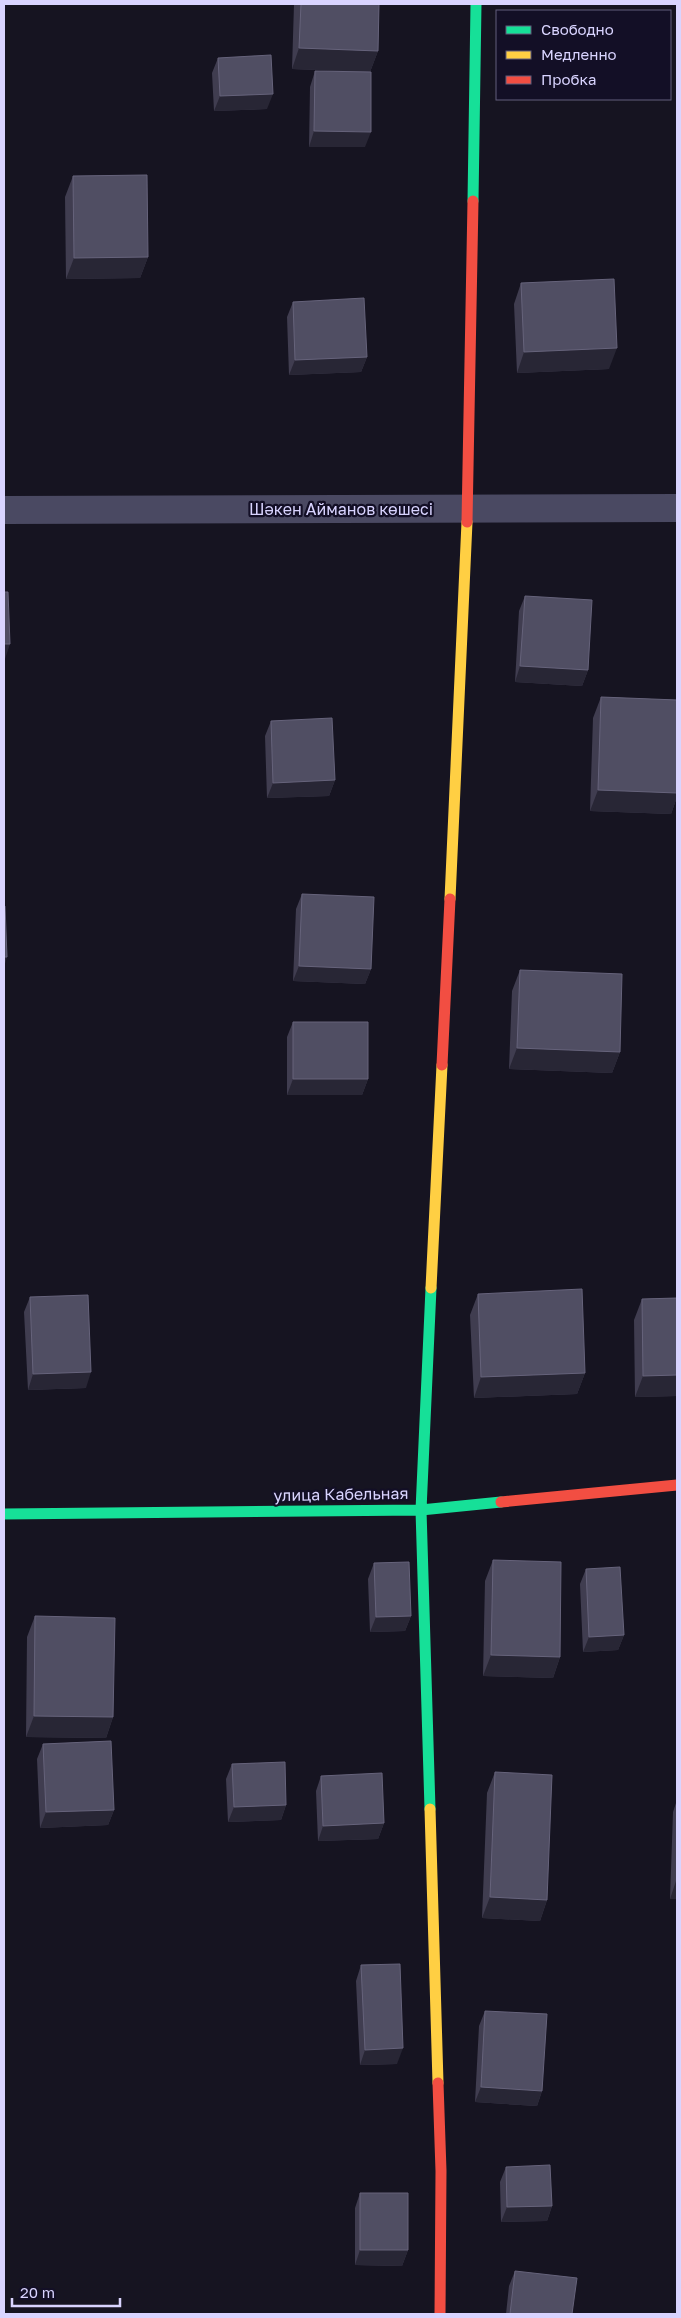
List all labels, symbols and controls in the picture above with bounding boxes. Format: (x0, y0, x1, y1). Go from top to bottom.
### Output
legend (496, 10, 671, 100)
text: Свободно (541, 20, 614, 38)
text: Медленно (541, 45, 617, 63)
text: Пробка (541, 70, 596, 88)
street label: Шәкен Айманов көшесі (249, 499, 433, 519)
street label: улица Кабельная (273, 1483, 409, 1505)
scale bar (12, 2276, 120, 2308)
text: 20 m (20, 2283, 55, 2301)

